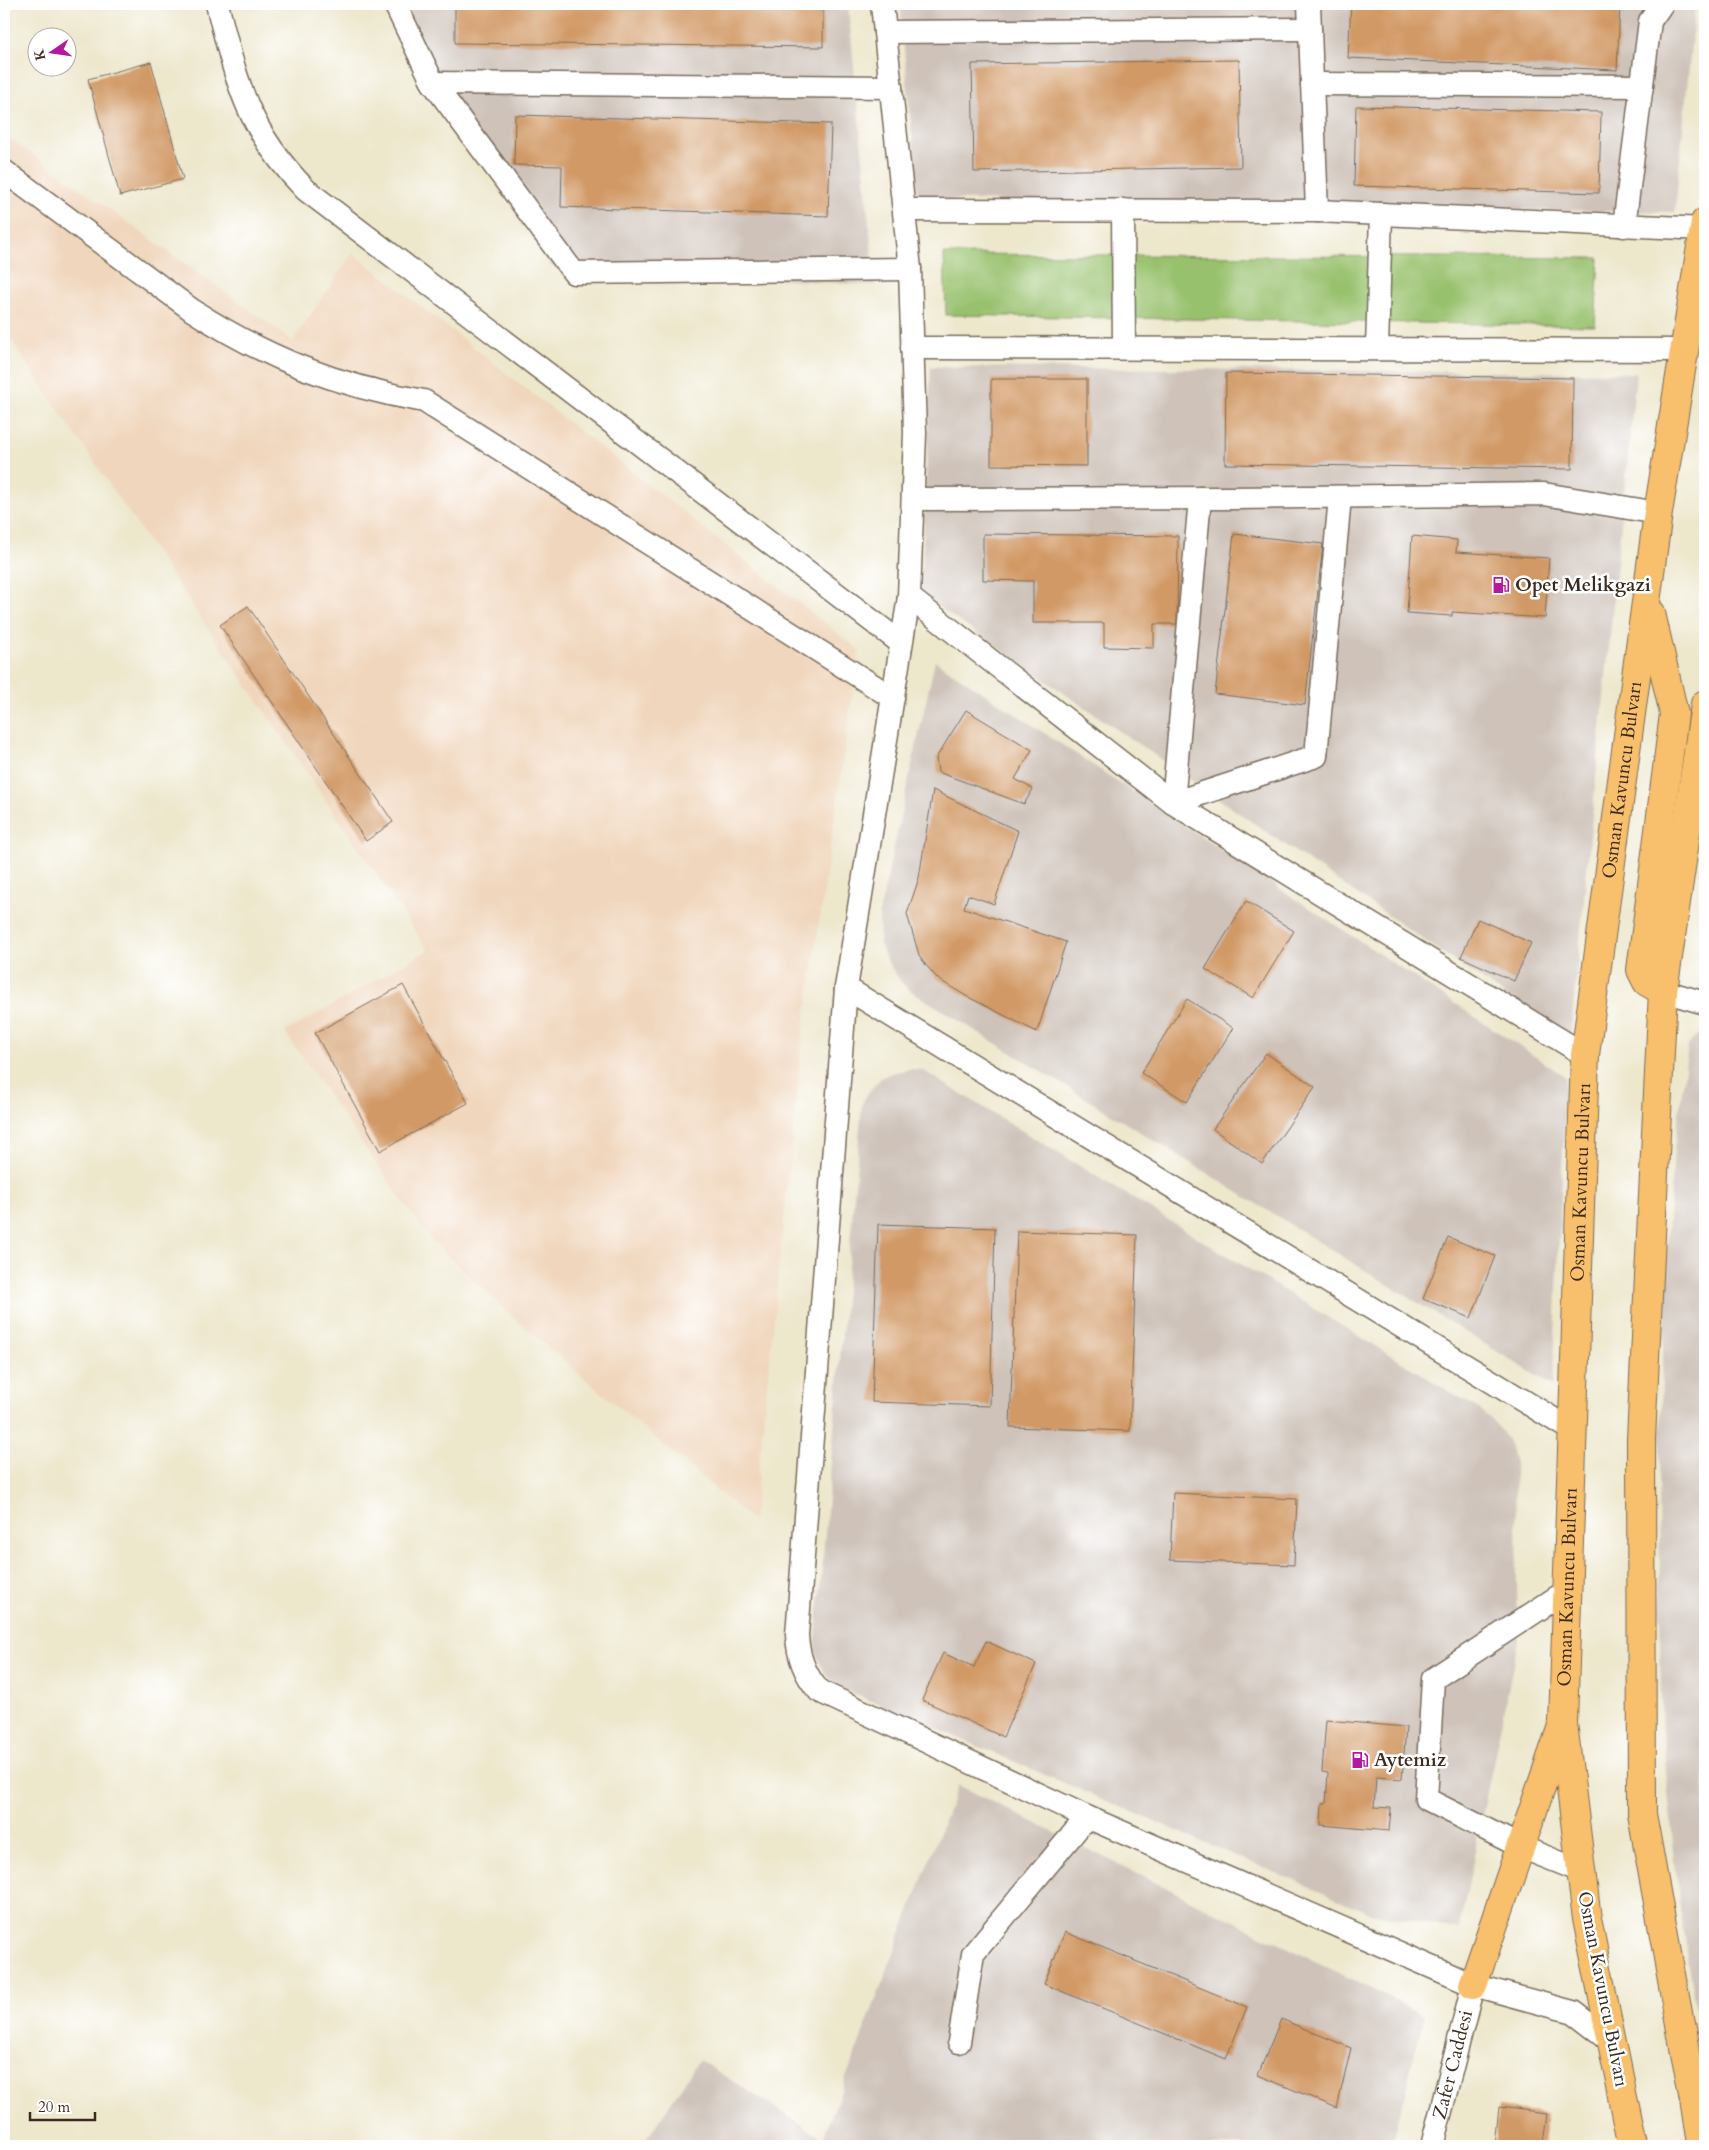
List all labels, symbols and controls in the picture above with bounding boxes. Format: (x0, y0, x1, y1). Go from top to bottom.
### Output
north arrow (28, 28, 78, 78)
text: K (29, 47, 50, 62)
place label: Opet Melikgazi (1515, 572, 1651, 598)
fuel station icon: Opet Melikgazi (1491, 575, 1511, 595)
street label: Osman Kavuncu Bulvarı (1596, 680, 1648, 880)
street label: Osman Kavuncu Bulvarı (1565, 1083, 1597, 1282)
street label: Osman Kavuncu Bulvarı (1551, 1487, 1584, 1687)
place label: Aytemiz (1374, 1747, 1447, 1773)
fuel station icon: Aytemiz (1350, 1750, 1370, 1770)
street label: Osman Kavuncu Bulvarı (1571, 1889, 1635, 2089)
street label: Zafer Caddesi (1426, 2007, 1479, 2122)
scale bar (30, 2090, 95, 2122)
text: 20 m (38, 2097, 70, 2117)

